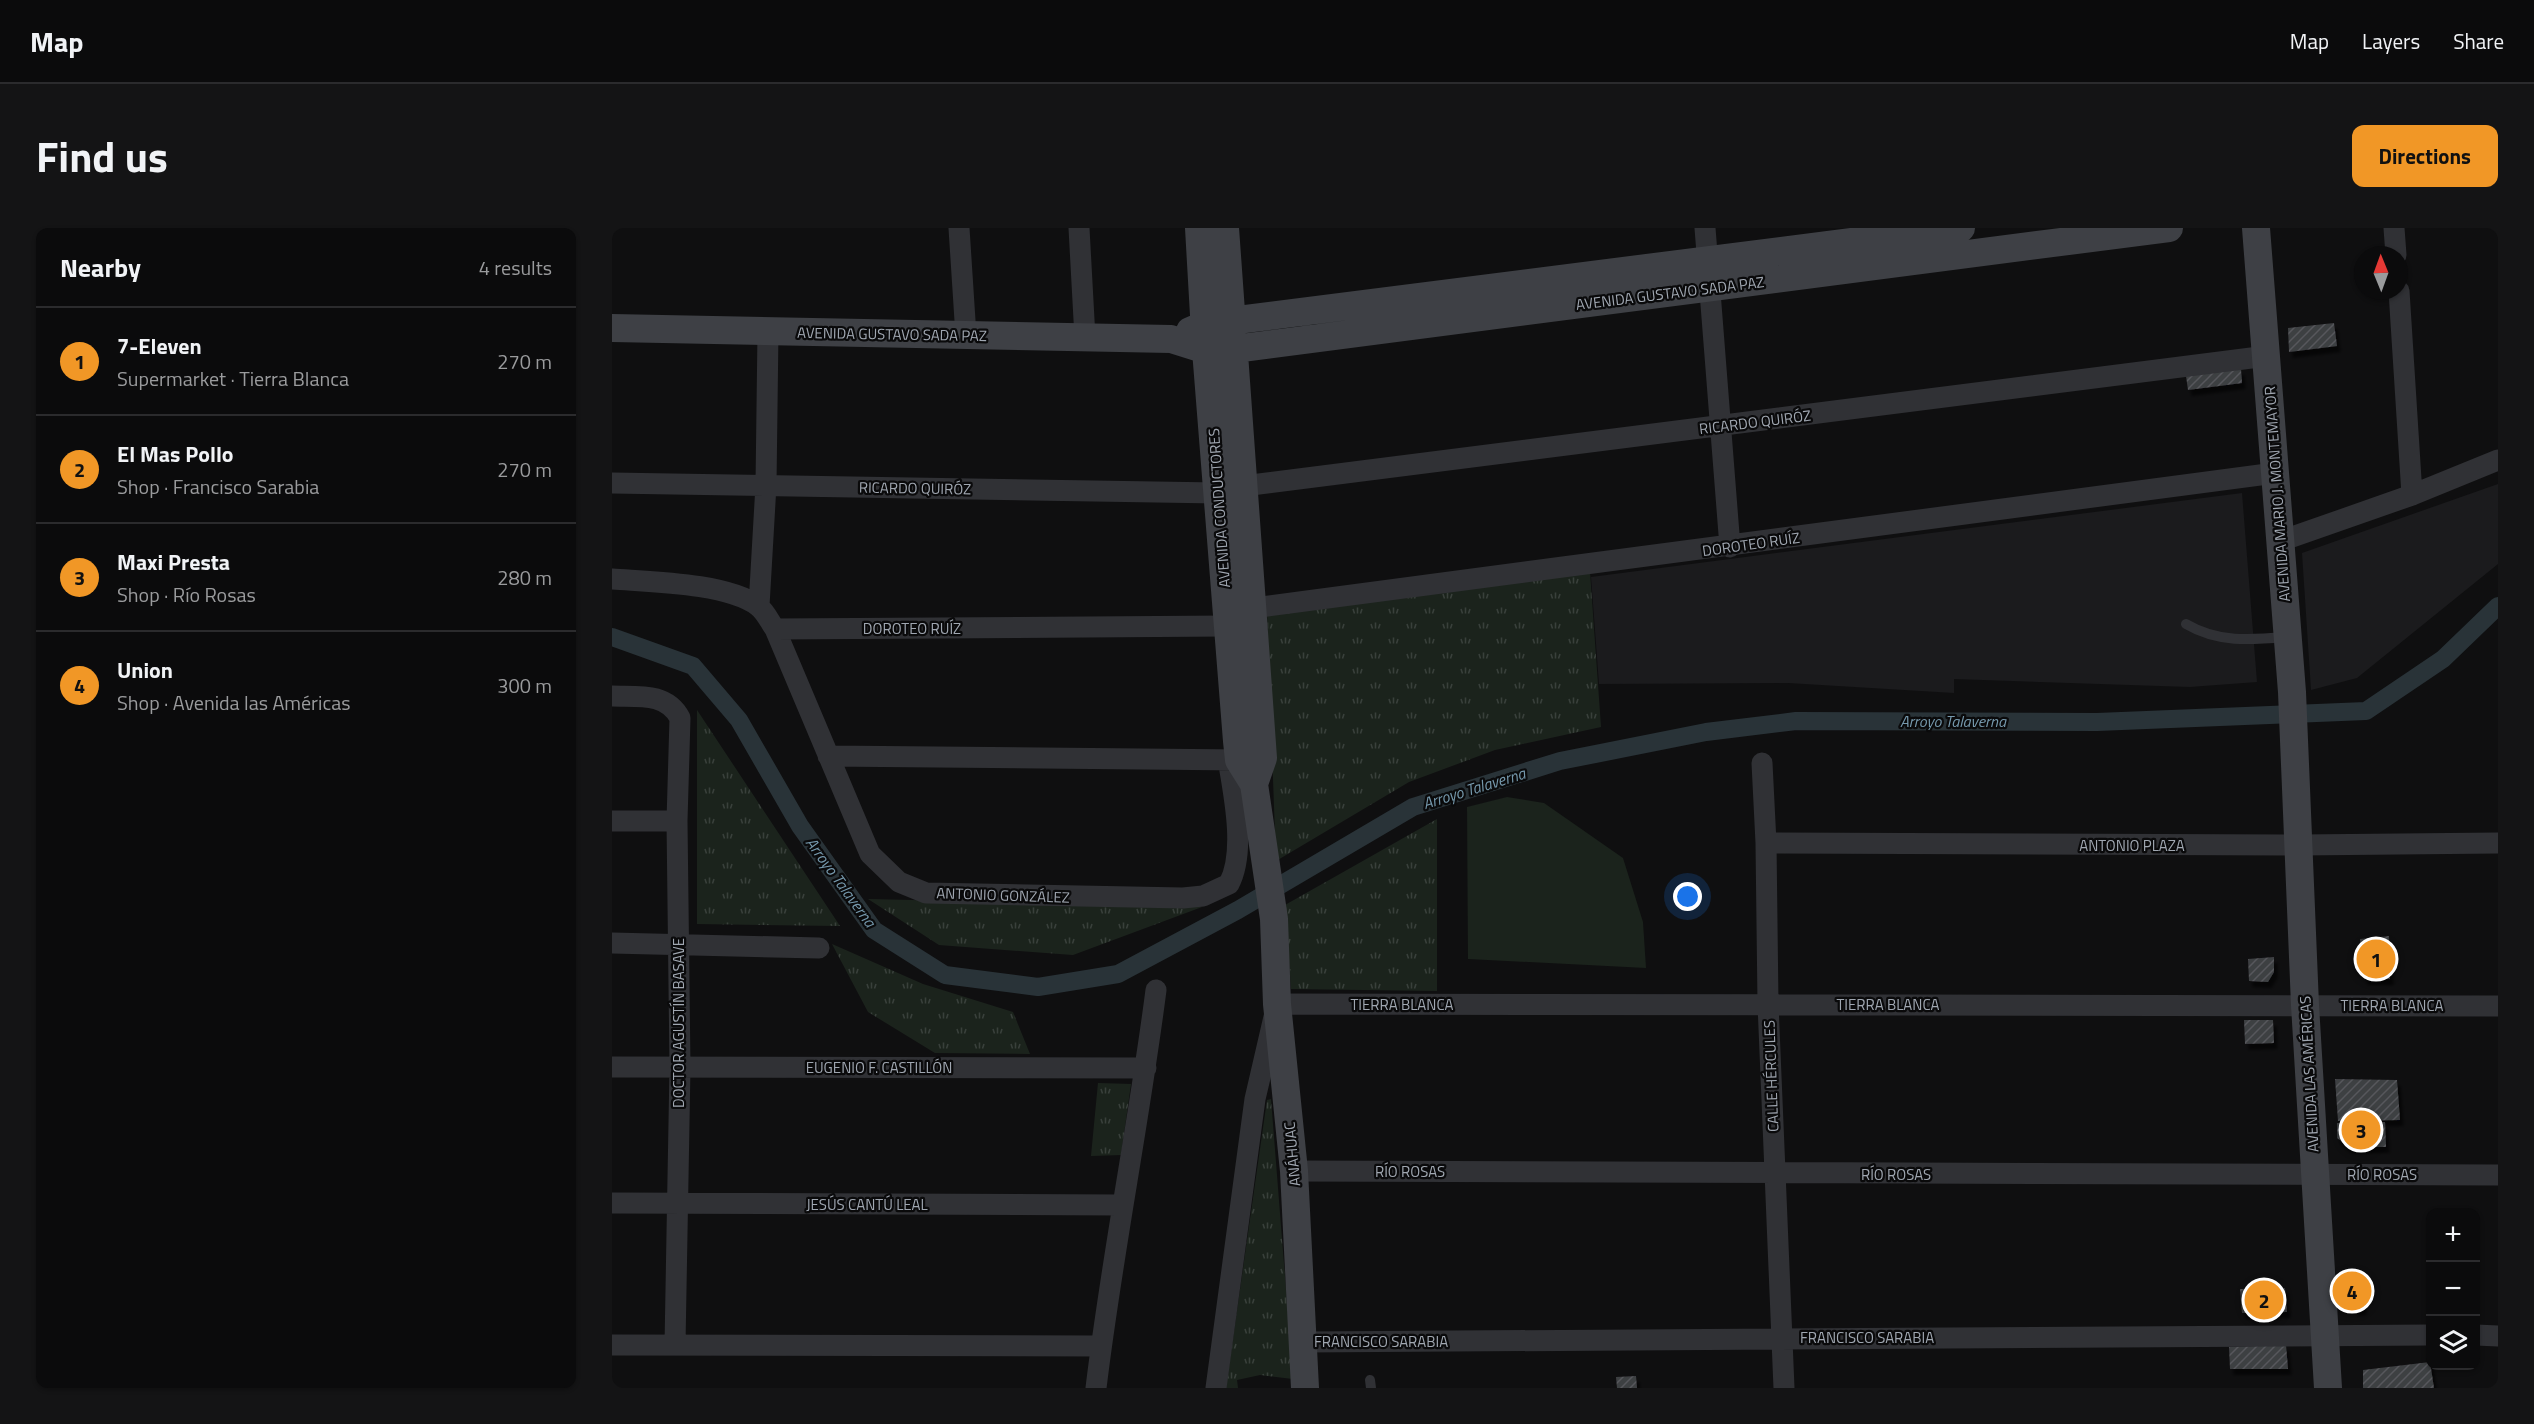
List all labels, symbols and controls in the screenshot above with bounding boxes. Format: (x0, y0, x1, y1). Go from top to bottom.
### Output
text: Map (30, 20, 84, 63)
text: Map (2290, 25, 2329, 57)
text: Layers (2362, 25, 2420, 57)
text: Share (2453, 25, 2504, 57)
text: Find us (36, 124, 168, 188)
button: Directions (2352, 125, 2498, 187)
north arrow (2354, 246, 2408, 300)
text: Nearby (60, 248, 141, 287)
text: 4 results (479, 252, 552, 283)
street label: AVENIDA GUSTAVO SADA PAZ (1575, 270, 1765, 316)
street label: AVENIDA GUSTAVO SADA PAZ (797, 321, 987, 347)
text: 7-Eleven (117, 329, 202, 363)
text: 1 (74, 346, 85, 377)
text: 270 m (497, 346, 552, 377)
text: Supermarket · Tierra Blanca (117, 363, 349, 394)
street label: AVENIDA MARIO J. MONTEMAYOR (2258, 385, 2296, 603)
street label: RICARDO QUIRÓZ (1698, 404, 1812, 440)
street label: AVENIDA CONDUCTORES (1202, 428, 1236, 588)
text: El Mas Pollo (117, 437, 234, 471)
text: 2 (74, 454, 85, 485)
text: 270 m (497, 454, 552, 485)
text: Shop · Francisco Sarabia (117, 471, 319, 502)
street label: RICARDO QUIRÓZ (859, 476, 971, 500)
street label: DOROTEO RUÍZ (1701, 526, 1801, 562)
text: Maxi Presta (117, 545, 230, 579)
text: 3 (74, 562, 85, 593)
text: 280 m (497, 562, 552, 593)
text: Shop · Río Rosas (117, 579, 256, 610)
street label: DOROTEO RUÍZ (863, 617, 961, 640)
text: Union (117, 653, 173, 687)
text: 4 (74, 670, 85, 701)
text: 300 m (497, 670, 552, 701)
text: Shop · Avenida las Américas (117, 687, 350, 718)
water label: Arroyo Talaverna (1900, 709, 2007, 733)
water label: Arroyo Talaverna (1420, 761, 1529, 815)
water label: Arroyo Talaverna (800, 832, 882, 933)
street label: ANTONIO PLAZA (2079, 834, 2185, 857)
street label: ANTONIO GONZÁLEZ (936, 881, 1070, 909)
your location (1673, 882, 1702, 911)
pin: 1 (2356, 936, 2396, 982)
street label: DOCTOR AGUSTÍN BASAVE (667, 938, 690, 1108)
street label: TIERRA BLANCA (1350, 993, 1454, 1016)
street label: TIERRA BLANCA (1836, 993, 1940, 1016)
street label: TIERRA BLANCA (2340, 994, 2444, 1017)
street label: AVENIDA LAS AMÉRICAS (2293, 995, 2325, 1153)
street label: CALLE HÉRCULES (1758, 1020, 1784, 1132)
street label: EUGENIO F. CASTILLÓN (806, 1056, 952, 1079)
pin: 3 (2342, 1108, 2380, 1152)
street label: ANÁHUAC (1278, 1121, 1306, 1187)
street label: RÍO ROSAS (1375, 1160, 1445, 1183)
street label: RÍO ROSAS (1861, 1163, 1931, 1186)
street label: RÍO ROSAS (2347, 1163, 2417, 1186)
street label: JESÚS CANTÚ LEAL (806, 1193, 928, 1216)
map controls (2426, 1208, 2480, 1370)
button: + (2426, 1208, 2480, 1262)
button: − (2426, 1262, 2480, 1316)
pin: 4 (2332, 1268, 2372, 1314)
pin: 2 (2244, 1278, 2284, 1322)
button: layers (2426, 1316, 2480, 1370)
street label: FRANCISCO SARABIA (1800, 1326, 1934, 1349)
street label: FRANCISCO SARABIA (1314, 1330, 1448, 1353)

